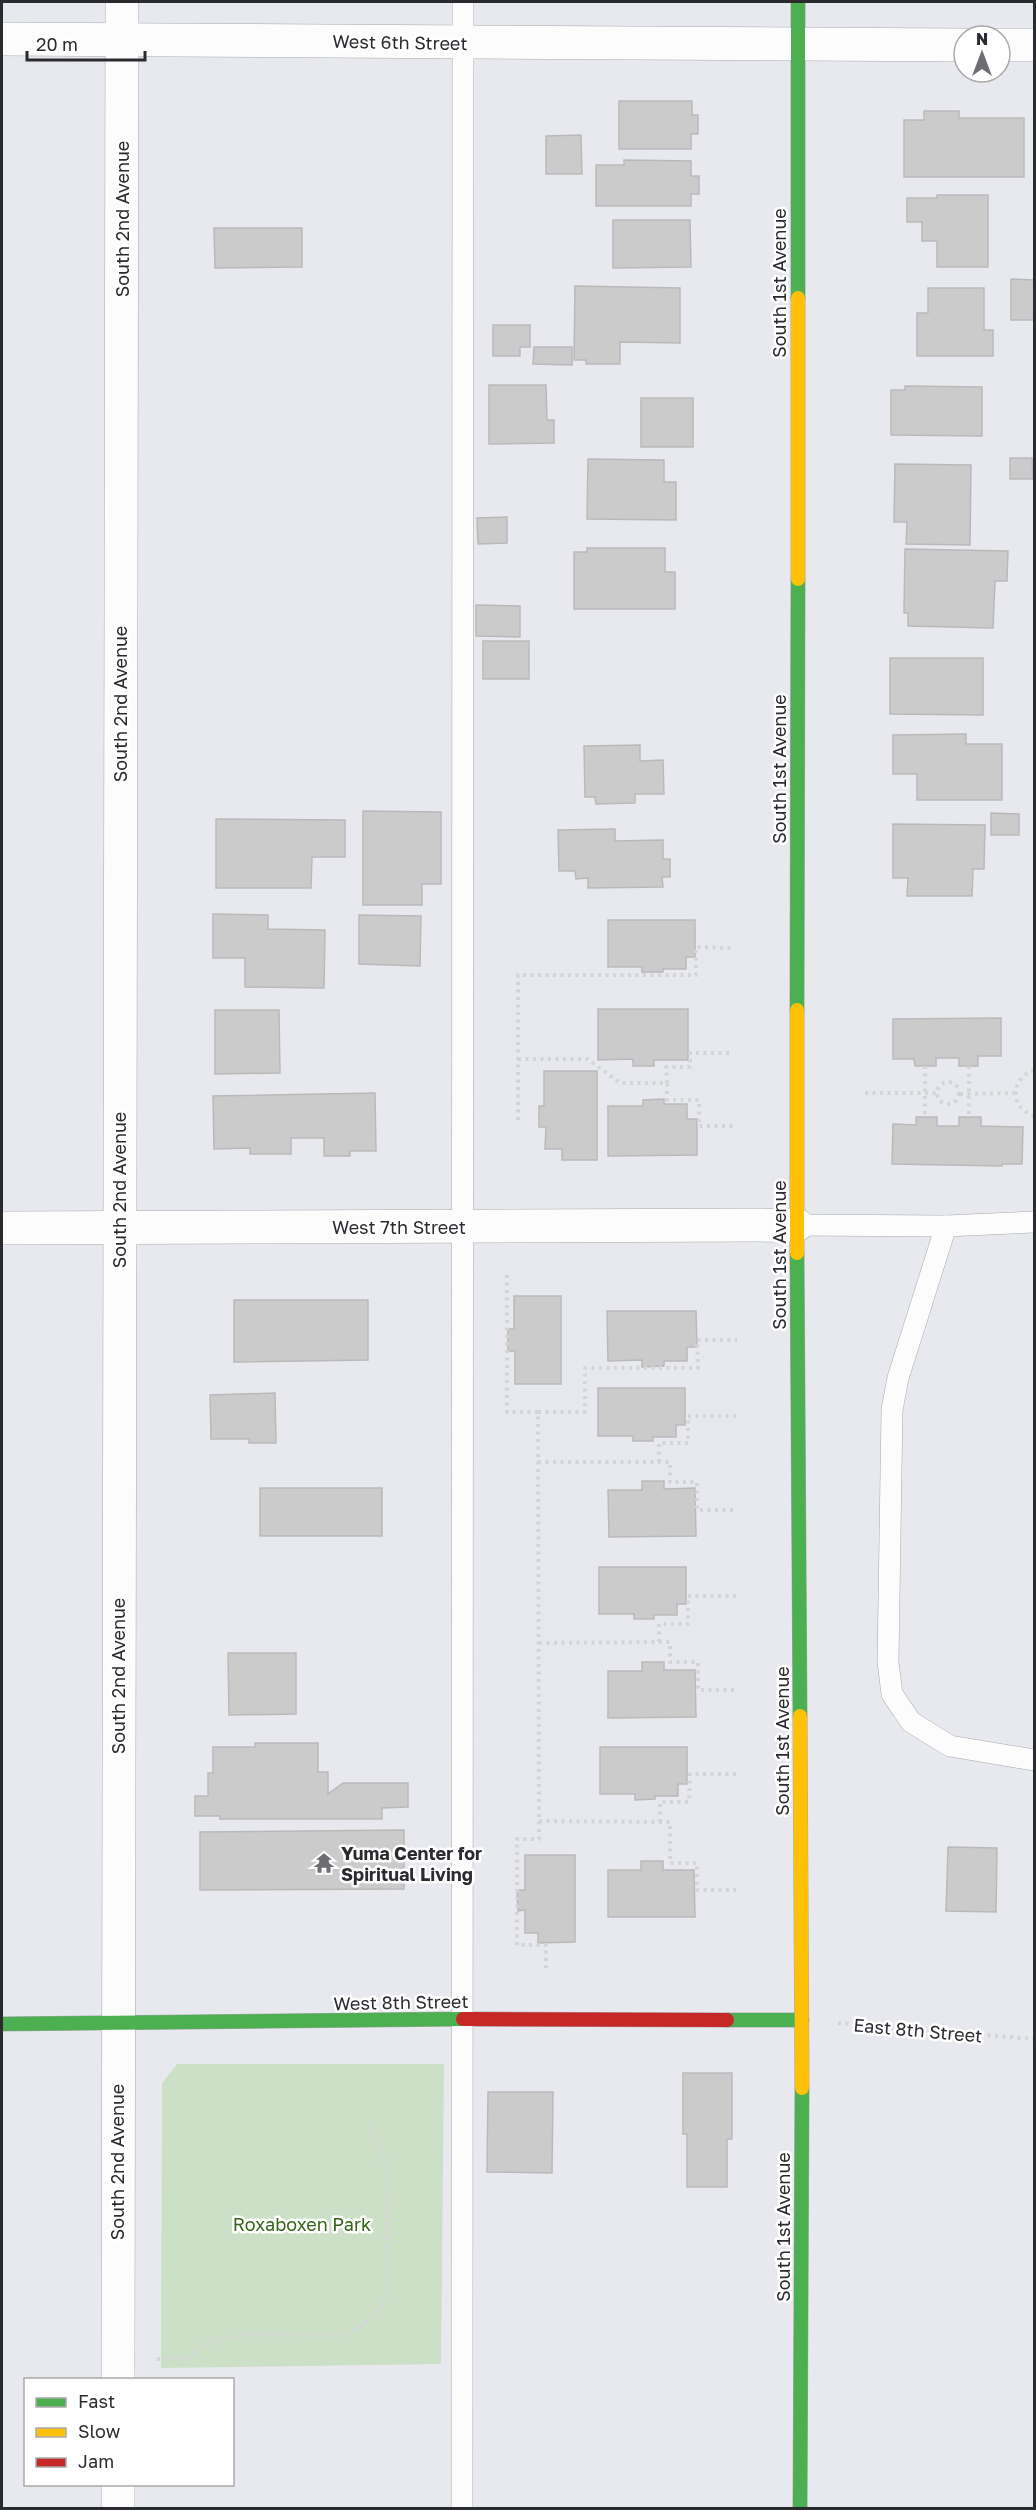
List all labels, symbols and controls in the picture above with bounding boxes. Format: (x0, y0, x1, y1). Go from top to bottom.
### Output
scale bar (27, 24, 146, 62)
north arrow (952, 24, 1012, 84)
text: N (976, 29, 988, 49)
street label: West 6th Street (332, 30, 468, 54)
text: 20 m (36, 33, 78, 55)
street label: South 2nd Avenue (111, 141, 133, 297)
street label: South 1st Avenue (768, 208, 790, 358)
street label: South 2nd Avenue (109, 626, 131, 782)
street label: South 1st Avenue (768, 694, 790, 844)
street label: South 2nd Avenue (108, 1112, 130, 1268)
street label: South 1st Avenue (768, 1180, 790, 1330)
street label: West 7th Street (332, 1216, 466, 1238)
street label: South 2nd Avenue (107, 1598, 129, 1754)
street label: South 1st Avenue (771, 1666, 793, 1816)
place label: Yuma Center for Spiritual Living (341, 1842, 482, 1885)
temple icon: Yuma Center for Spiritual Living (312, 1851, 336, 1875)
street label: West 8th Street (333, 1990, 469, 2014)
street label: East 8th Street (853, 2013, 983, 2047)
street label: South 2nd Avenue (106, 2084, 128, 2240)
street label: South 1st Avenue (772, 2152, 794, 2302)
park label: Roxaboxen Park (233, 2213, 371, 2235)
legend (24, 2378, 234, 2486)
text: Fast (78, 2390, 115, 2412)
text: Slow (78, 2420, 121, 2442)
text: Jam (78, 2450, 114, 2472)

